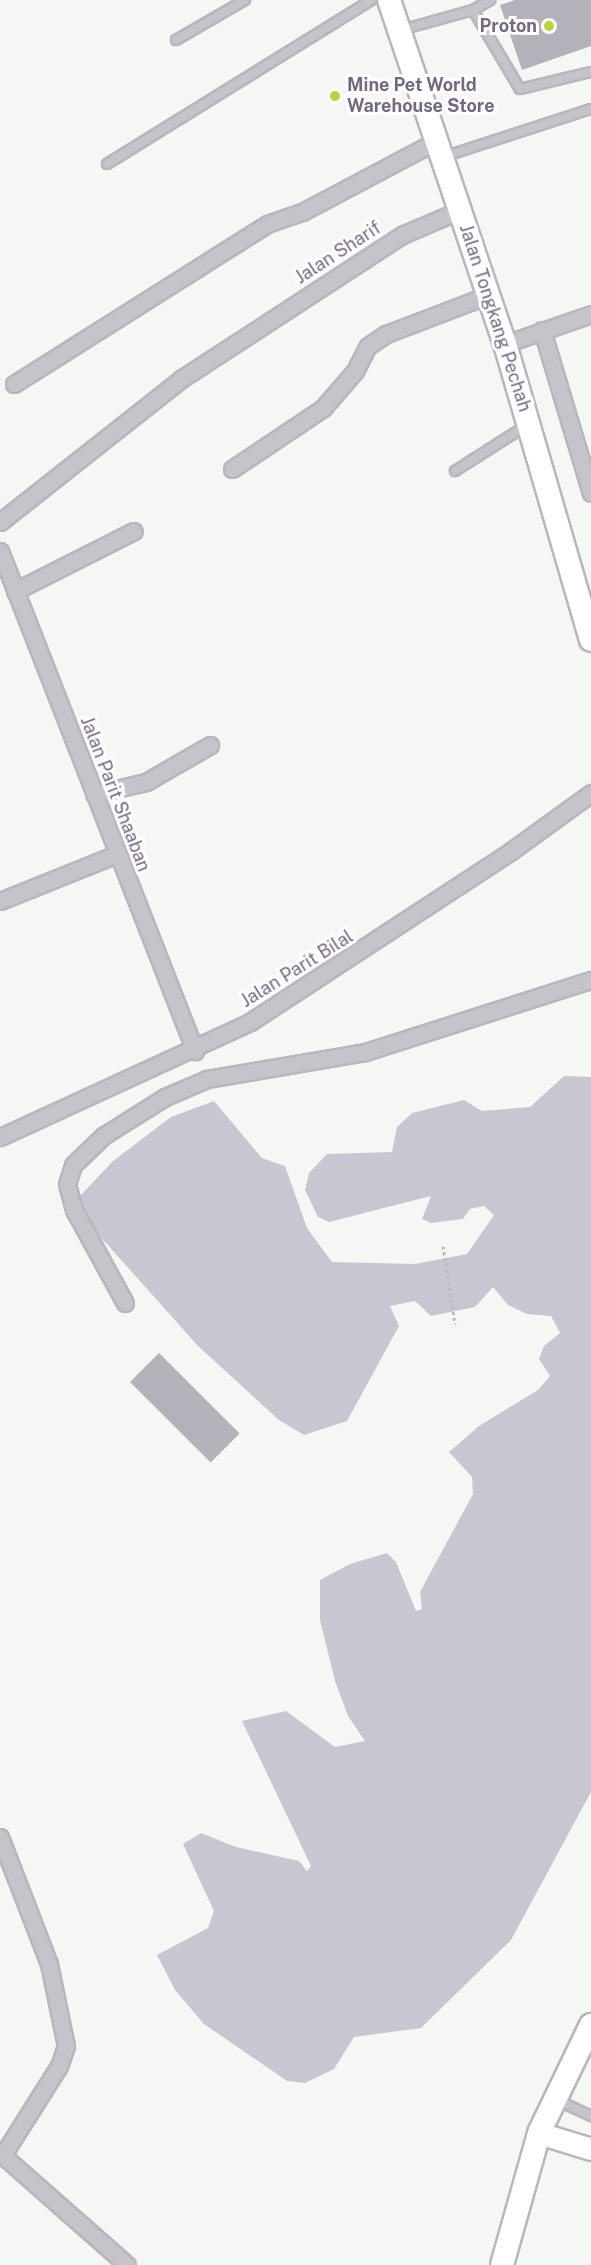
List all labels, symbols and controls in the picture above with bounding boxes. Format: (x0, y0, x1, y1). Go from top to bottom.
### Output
place label: Proton (480, 15, 537, 37)
marker: Proton (542, 19, 556, 33)
place label: Mine Pet World Warehouse Store (347, 75, 495, 118)
marker: Mine Pet World Warehouse Store (328, 89, 342, 103)
street label: Jalan Sharif (291, 217, 385, 289)
street label: Jalan Tongkang Pechah (454, 222, 536, 414)
street label: Jalan Parit Shaaban (75, 713, 155, 875)
street label: Jalan Parit Bilal (237, 926, 357, 1012)

